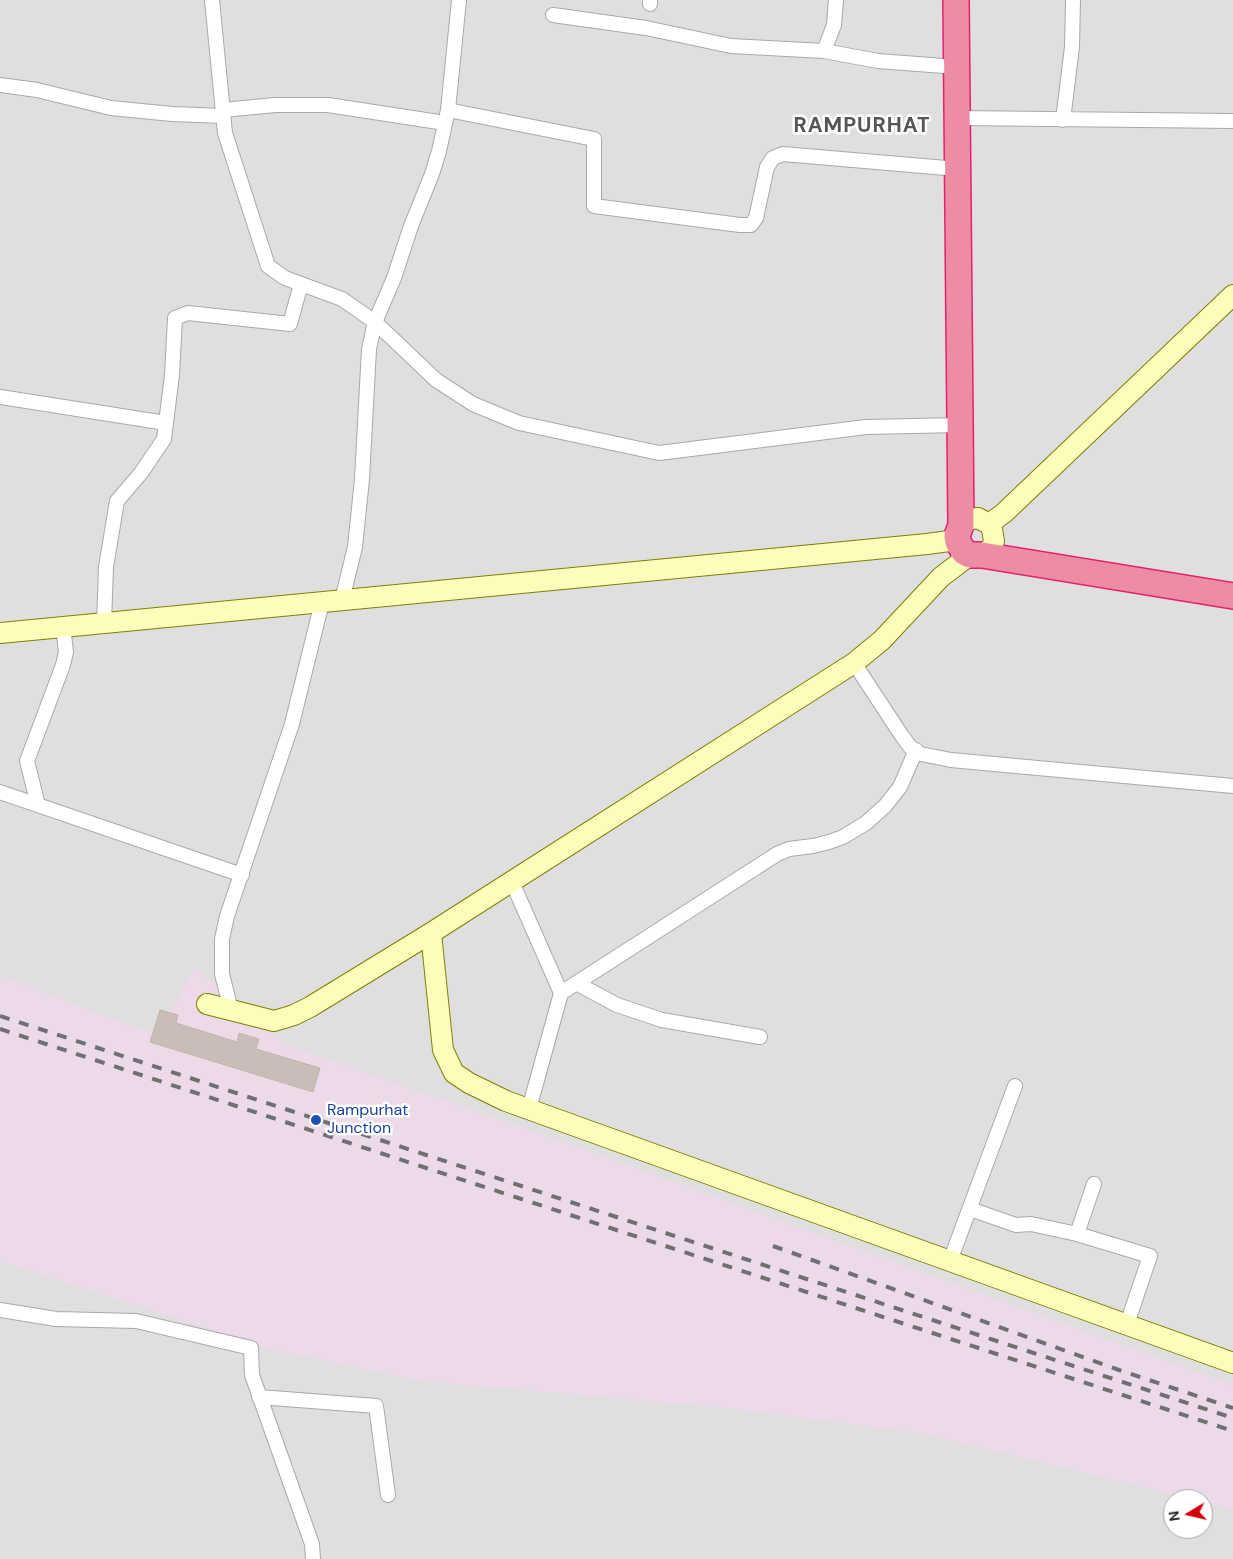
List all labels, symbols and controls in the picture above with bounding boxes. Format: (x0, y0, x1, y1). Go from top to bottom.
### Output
district label: RAMPURHAT (792, 113, 932, 139)
place label: Rampurhat Junction (327, 1101, 408, 1139)
marker: Rampurhat Junction (309, 1113, 323, 1127)
north arrow (1163, 1489, 1213, 1539)
text: N (1164, 1510, 1184, 1523)

